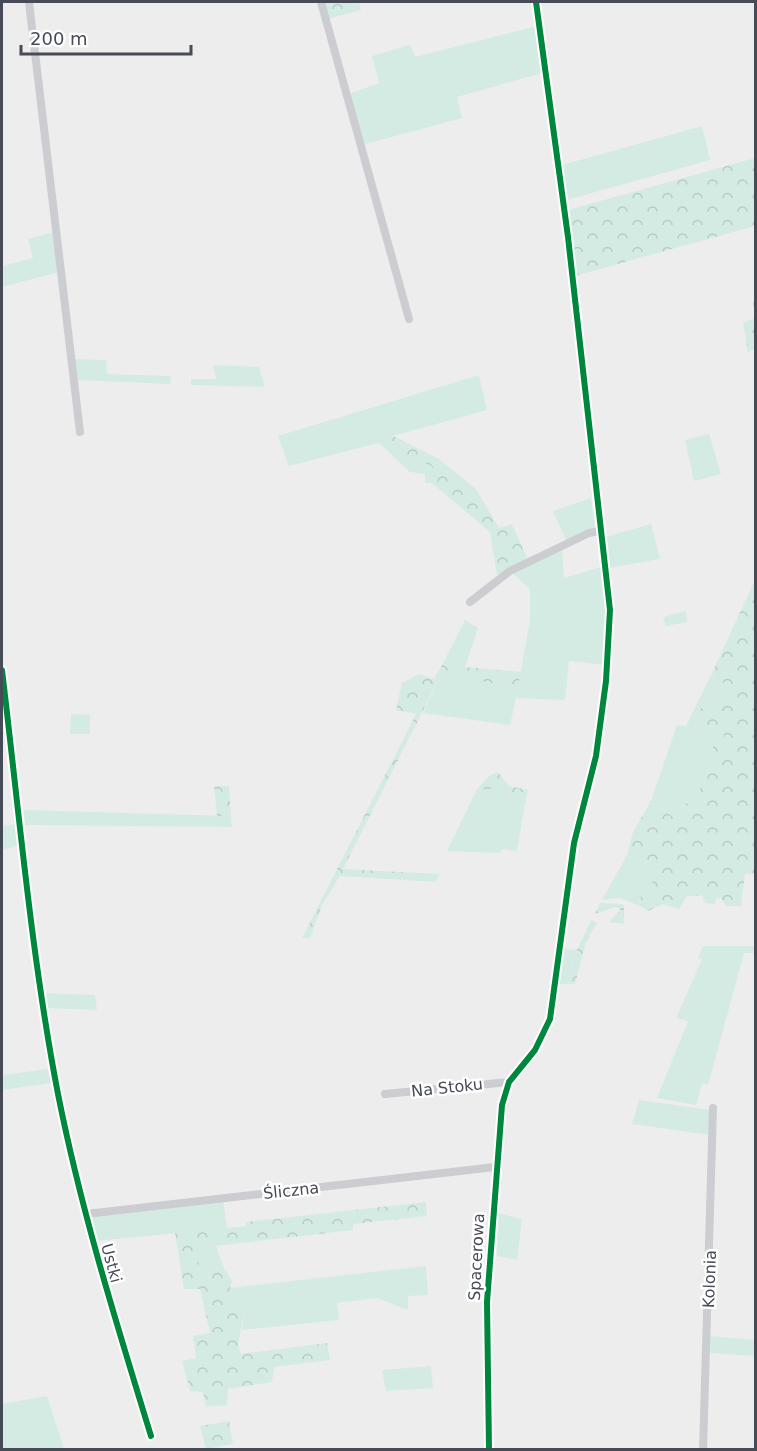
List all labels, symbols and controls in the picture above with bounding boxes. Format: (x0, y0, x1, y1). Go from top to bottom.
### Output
scale bar (21, 18, 190, 56)
text: 200 m (30, 28, 88, 49)
street label: Na Stoku (410, 1074, 484, 1101)
street label: Śliczna (262, 1178, 320, 1203)
street label: Spacerowa (465, 1213, 488, 1301)
street label: Ustki (97, 1241, 126, 1285)
street label: Kolonia (699, 1250, 720, 1308)

